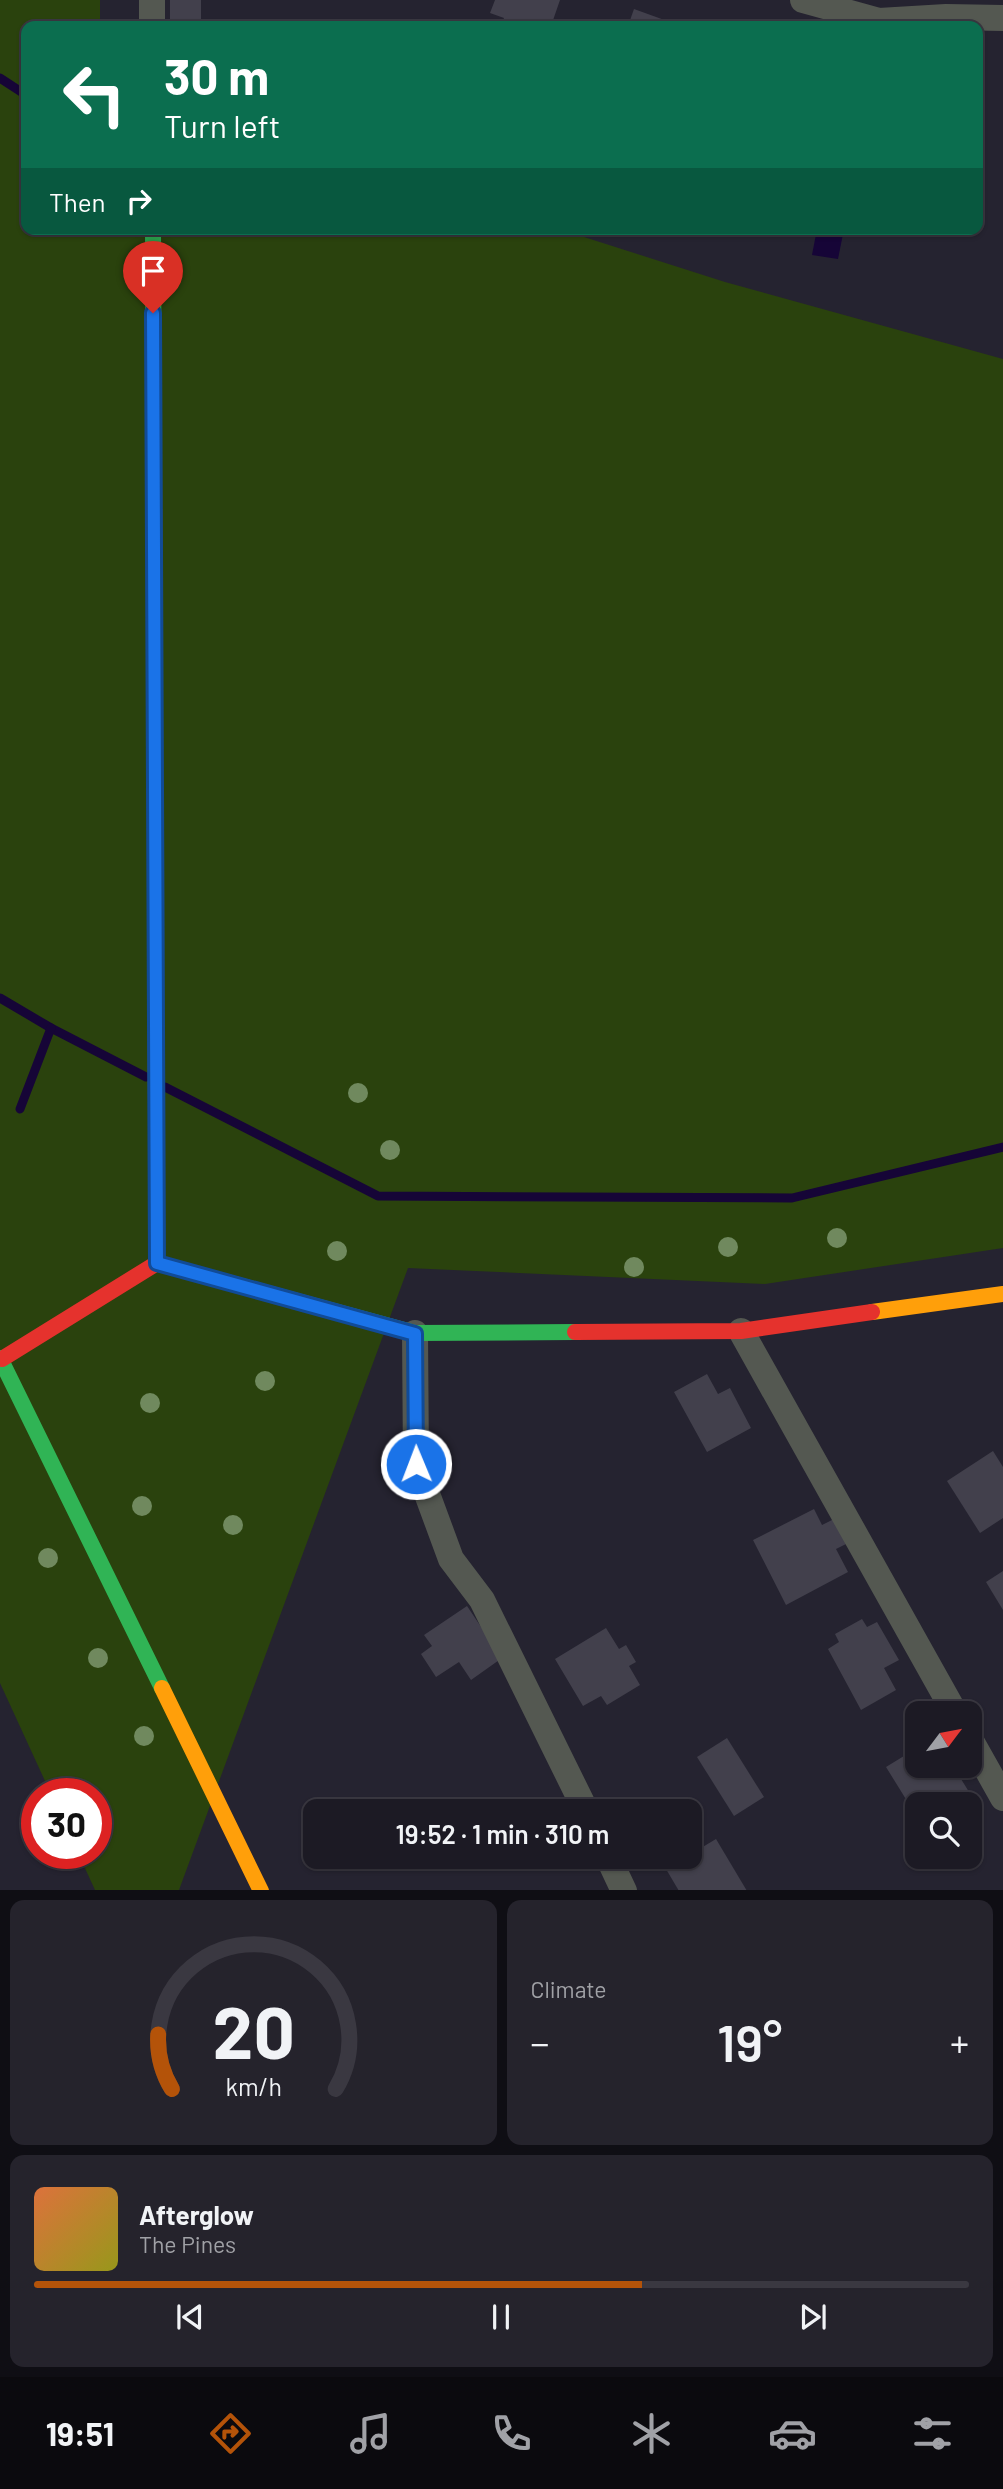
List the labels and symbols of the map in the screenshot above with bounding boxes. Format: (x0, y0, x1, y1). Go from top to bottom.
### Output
pin (123, 241, 183, 313)
position arrow (379, 1427, 453, 1501)
north arrow (905, 1701, 982, 1778)
speed limit sign: 30 (21, 1778, 112, 1869)

